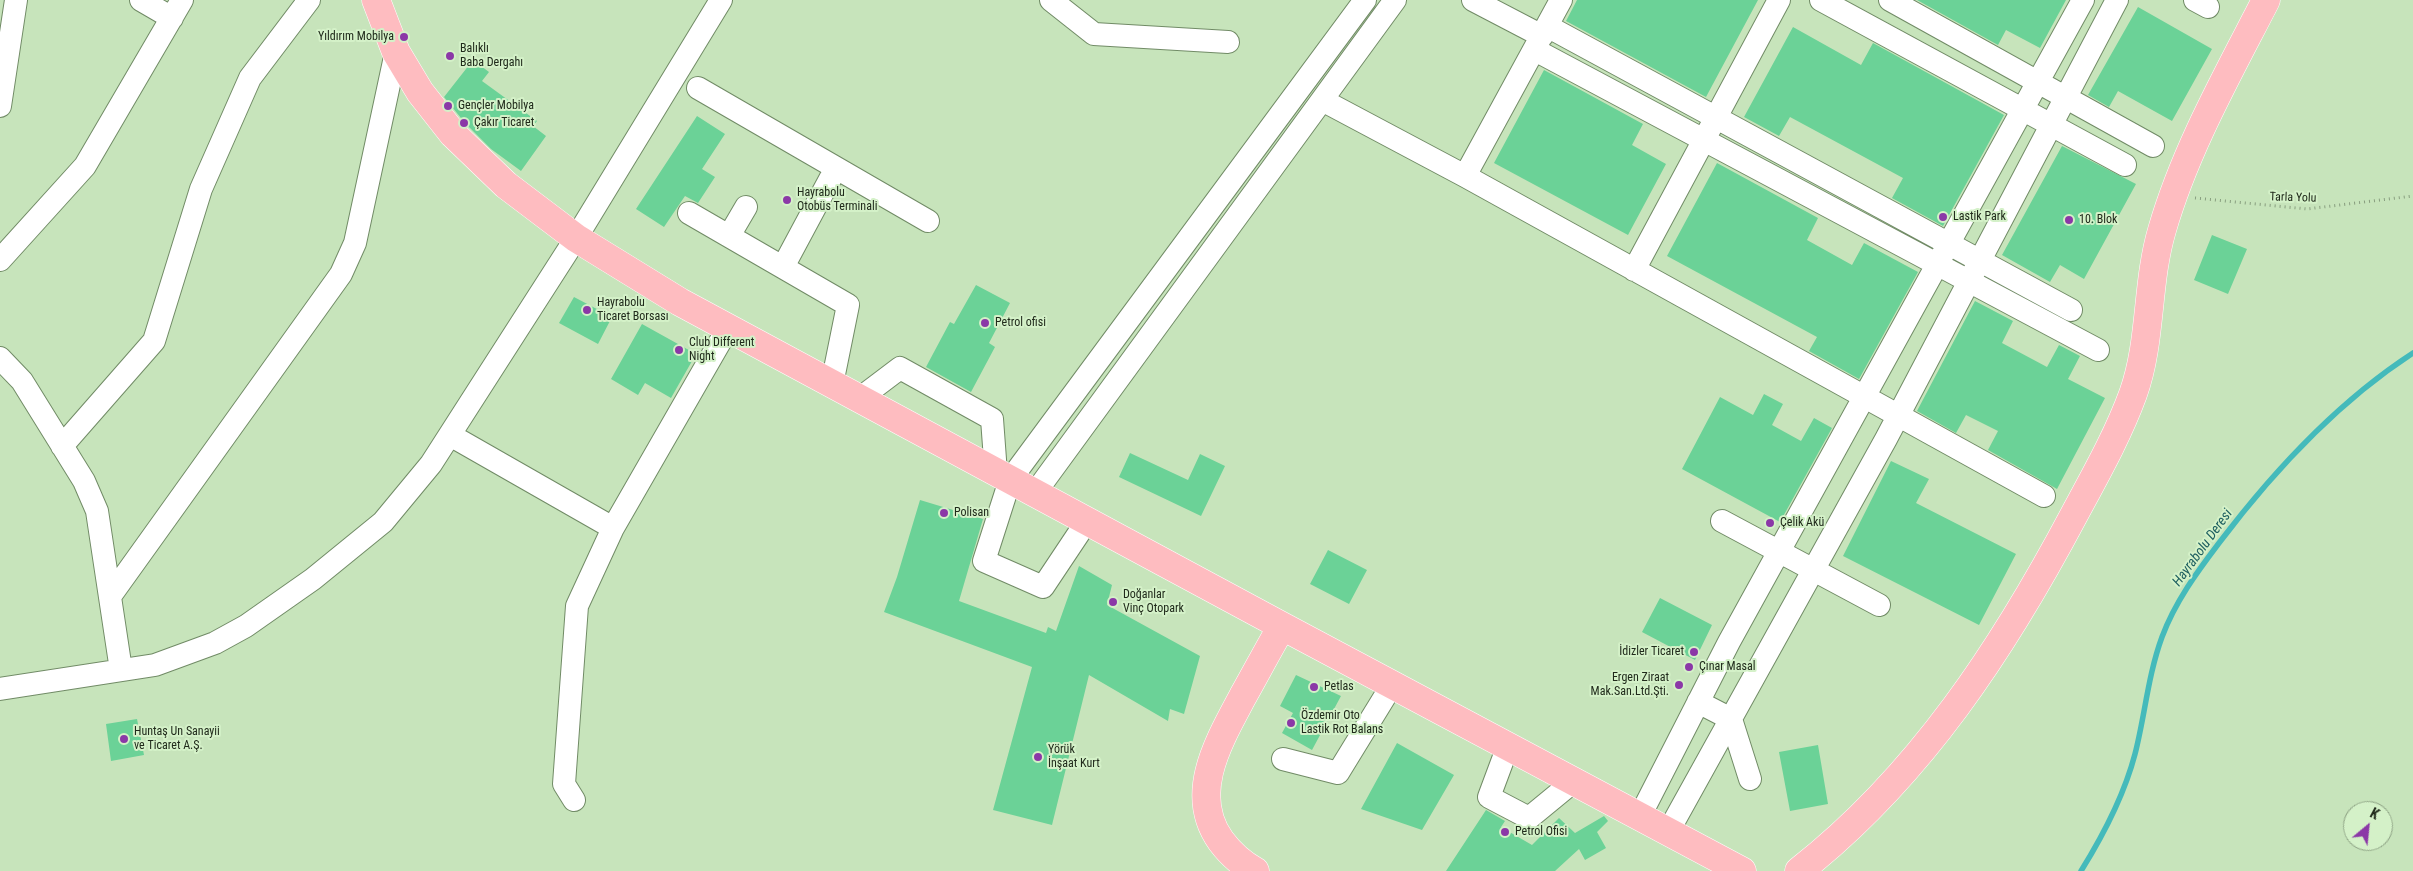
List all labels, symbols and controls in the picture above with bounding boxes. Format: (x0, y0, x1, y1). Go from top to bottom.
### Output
place label: Yıldırım Mobilya (318, 30, 394, 44)
marker: Yıldırım Mobilya (398, 31, 410, 43)
place label: Balıklı Baba Dergahı (460, 42, 523, 70)
marker: Balıklı Baba Dergahı (444, 50, 456, 62)
place label: Gençler Mobilya (458, 99, 534, 113)
marker: Gençler Mobilya (442, 100, 454, 112)
place label: Çakır Ticaret (474, 116, 534, 130)
marker: Çakır Ticaret (458, 117, 470, 129)
place label: Hayrabolu Otobüs Terminali (797, 186, 877, 214)
street label: Tarla Yolu (2269, 190, 2317, 206)
marker: Hayrabolu Otobüs Terminali (781, 194, 793, 206)
place label: Lastik Park (1953, 210, 2006, 224)
marker: Lastik Park (1937, 211, 1949, 223)
place label: 10. Blok (2079, 213, 2118, 227)
marker: 10. Blok (2063, 214, 2075, 226)
place label: Hayrabolu Ticaret Borsası (597, 296, 669, 324)
marker: Hayrabolu Ticaret Borsası (581, 304, 593, 316)
place label: Petrol ofisi (995, 316, 1046, 330)
marker: Petrol ofisi (979, 317, 991, 329)
place label: Club Different Night (689, 336, 754, 364)
marker: Club Different Night (673, 344, 685, 356)
place label: Polisan (954, 506, 989, 520)
water label: Hayrabolu Deresi (2169, 506, 2237, 590)
marker: Polisan (938, 507, 950, 519)
place label: Çelik Akü (1780, 516, 1824, 530)
marker: Çelik Akü (1764, 517, 1776, 529)
place label: Doğanlar Vinç Otopark (1123, 588, 1184, 616)
marker: Doğanlar Vinç Otopark (1107, 596, 1119, 608)
place label: İdizler Ticaret (1619, 645, 1684, 659)
marker: İdizler Ticaret (1688, 646, 1700, 658)
place label: Çınar Masal (1699, 660, 1755, 674)
marker: Çınar Masal (1683, 661, 1695, 673)
place label: Ergen Ziraat Mak.San.Ltd.Şti. (1591, 671, 1669, 699)
marker: Ergen Ziraat Mak.San.Ltd.Şti. (1673, 679, 1685, 691)
place label: Petlas (1324, 680, 1354, 694)
marker: Petlas (1308, 681, 1320, 693)
place label: Özdemir Oto Lastik Rot Balans (1301, 709, 1383, 737)
marker: Özdemir Oto Lastik Rot Balans (1285, 717, 1297, 729)
place label: Huntaş Un Sanayii ve Ticaret A.Ş. (134, 725, 220, 753)
marker: Huntaş Un Sanayii ve Ticaret A.Ş. (118, 733, 130, 745)
place label: Yörük İnşaat Kurt (1048, 743, 1100, 771)
marker: Yörük İnşaat Kurt (1032, 751, 1044, 763)
north arrow (2343, 801, 2393, 851)
text: K (2367, 805, 2382, 823)
place label: Petrol Ofisi (1515, 825, 1567, 839)
marker: Petrol Ofisi (1499, 826, 1511, 838)

